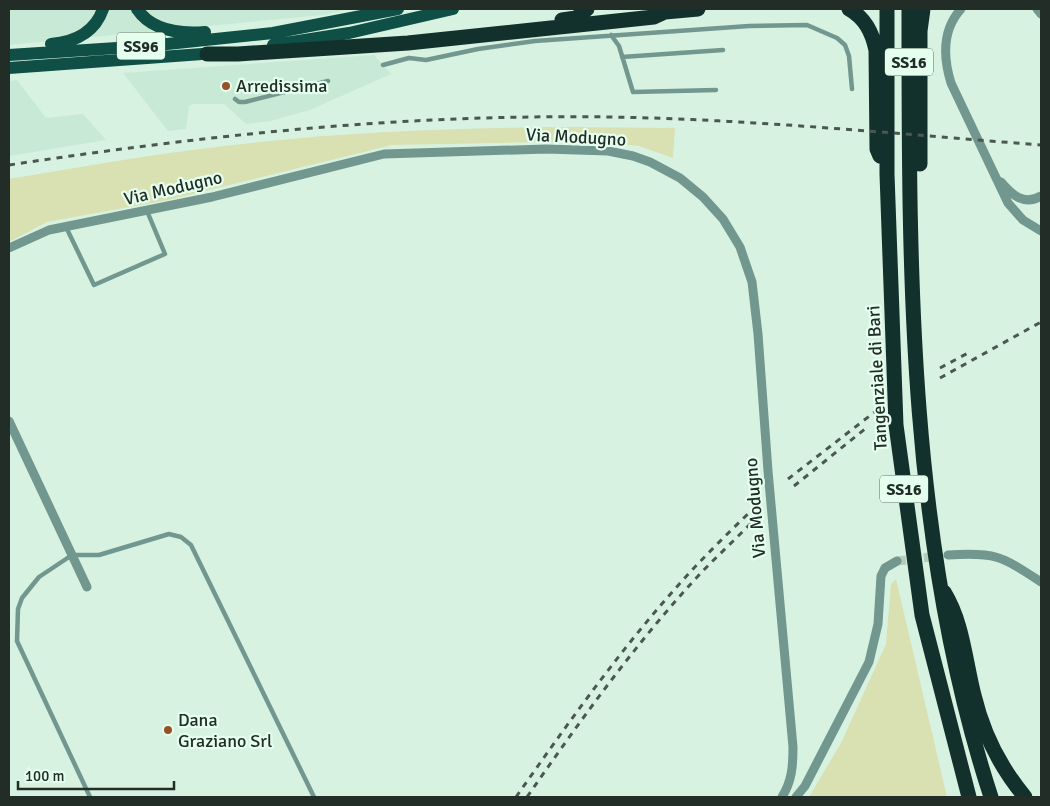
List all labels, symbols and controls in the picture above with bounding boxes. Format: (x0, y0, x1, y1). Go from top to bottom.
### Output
road number: SS96 (117, 32, 165, 59)
road number: SS16 (885, 48, 933, 76)
place label: Arredissima (236, 75, 327, 97)
marker: Arredissima (220, 80, 232, 92)
street label: Via Modugno (525, 123, 627, 151)
street label: Via Modugno (122, 166, 224, 210)
street label: Tangenziale di Bari (862, 305, 892, 451)
street label: Via Modugno (740, 457, 770, 559)
road number: SS16 (880, 476, 928, 502)
place label: Dana Graziano Srl (178, 709, 272, 752)
marker: Dana Graziano Srl (162, 724, 174, 736)
scale bar (18, 758, 174, 790)
text: 100 m (25, 767, 65, 785)

